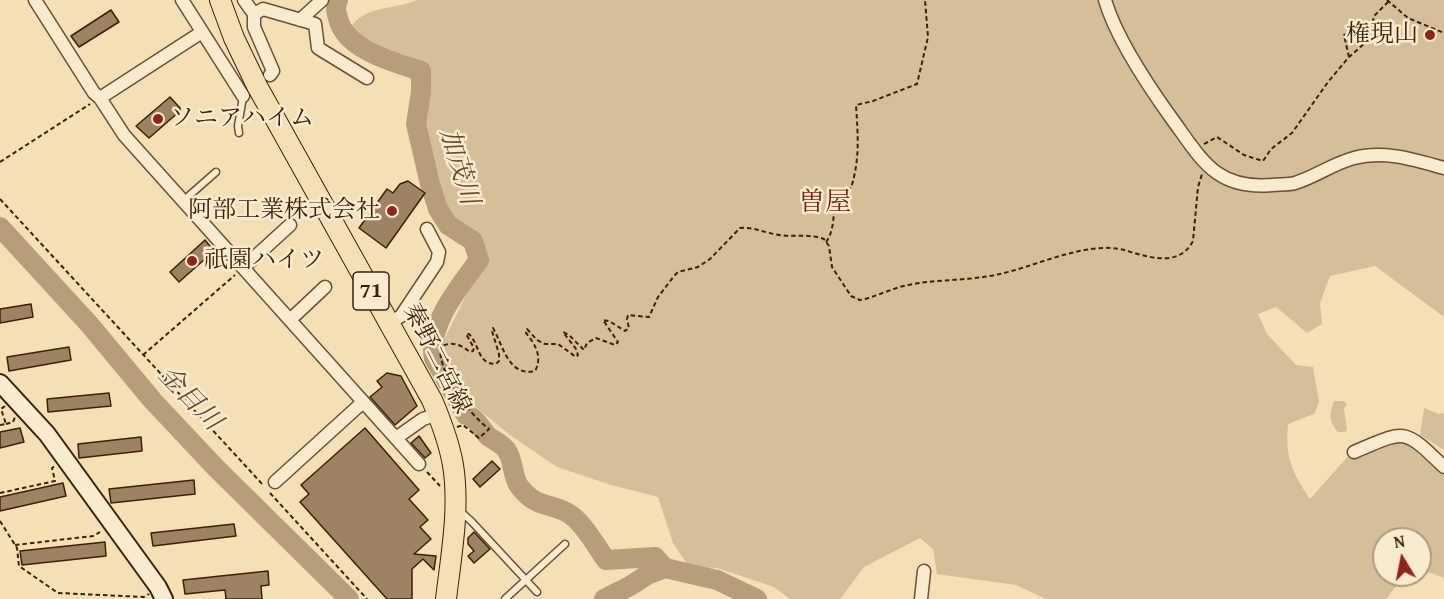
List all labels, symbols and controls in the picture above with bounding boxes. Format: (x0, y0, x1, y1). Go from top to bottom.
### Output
place label: 権現山 (1346, 21, 1418, 49)
marker: 権現山 (1423, 28, 1437, 42)
place label: ソニアハイム (170, 105, 314, 133)
marker: ソニアハイム (151, 112, 165, 126)
water label: 加茂川 (432, 125, 484, 209)
district label: 曽屋 (799, 187, 851, 219)
place label: 阿部工業株式会社 (188, 197, 380, 225)
marker: 阿部工業株式会社 (385, 204, 399, 218)
place label: 祇園ハイツ (204, 247, 324, 275)
marker: 祇園ハイツ (185, 254, 199, 268)
road number: 71 (353, 272, 389, 310)
street label: 秦野二宮線 (396, 299, 476, 419)
water label: 金目川 (151, 360, 227, 438)
north arrow (1372, 527, 1432, 587)
text: N (1392, 528, 1407, 554)

